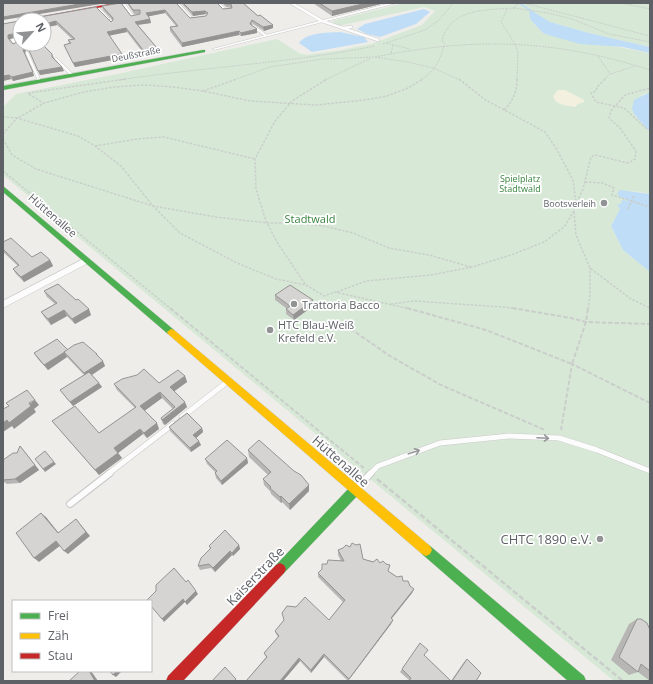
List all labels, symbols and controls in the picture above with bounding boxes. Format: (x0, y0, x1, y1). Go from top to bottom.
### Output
north arrow (12, 12, 52, 52)
text: N (33, 20, 50, 35)
street label: Deußstraße (110, 43, 162, 65)
park label: Spielplatz Stadtwald (499, 172, 541, 195)
street label: Hüttenallee (26, 190, 80, 240)
place label: Bootsverleih (544, 197, 596, 210)
marker: Bootsverleih (599, 198, 609, 208)
park label: Stadtwald (285, 211, 335, 226)
place label: Trattoria Bacco (302, 297, 380, 312)
marker: Trattoria Bacco (289, 299, 299, 309)
place label: HTC Blau-Weiß Krefeld e.V. (278, 317, 354, 345)
marker: HTC Blau-Weiß Krefeld e.V. (265, 325, 275, 335)
street label: Hüttenallee (308, 431, 374, 491)
one-way arrow (536, 434, 549, 441)
one-way arrow (408, 448, 421, 455)
place label: CHTC 1890 e.V. (501, 530, 592, 548)
marker: CHTC 1890 e.V. (595, 534, 605, 544)
street label: Kaiserstraße (222, 542, 288, 610)
legend (12, 600, 152, 672)
text: Frei (48, 607, 69, 624)
text: Zäh (48, 627, 69, 644)
text: Stau (48, 647, 73, 664)

